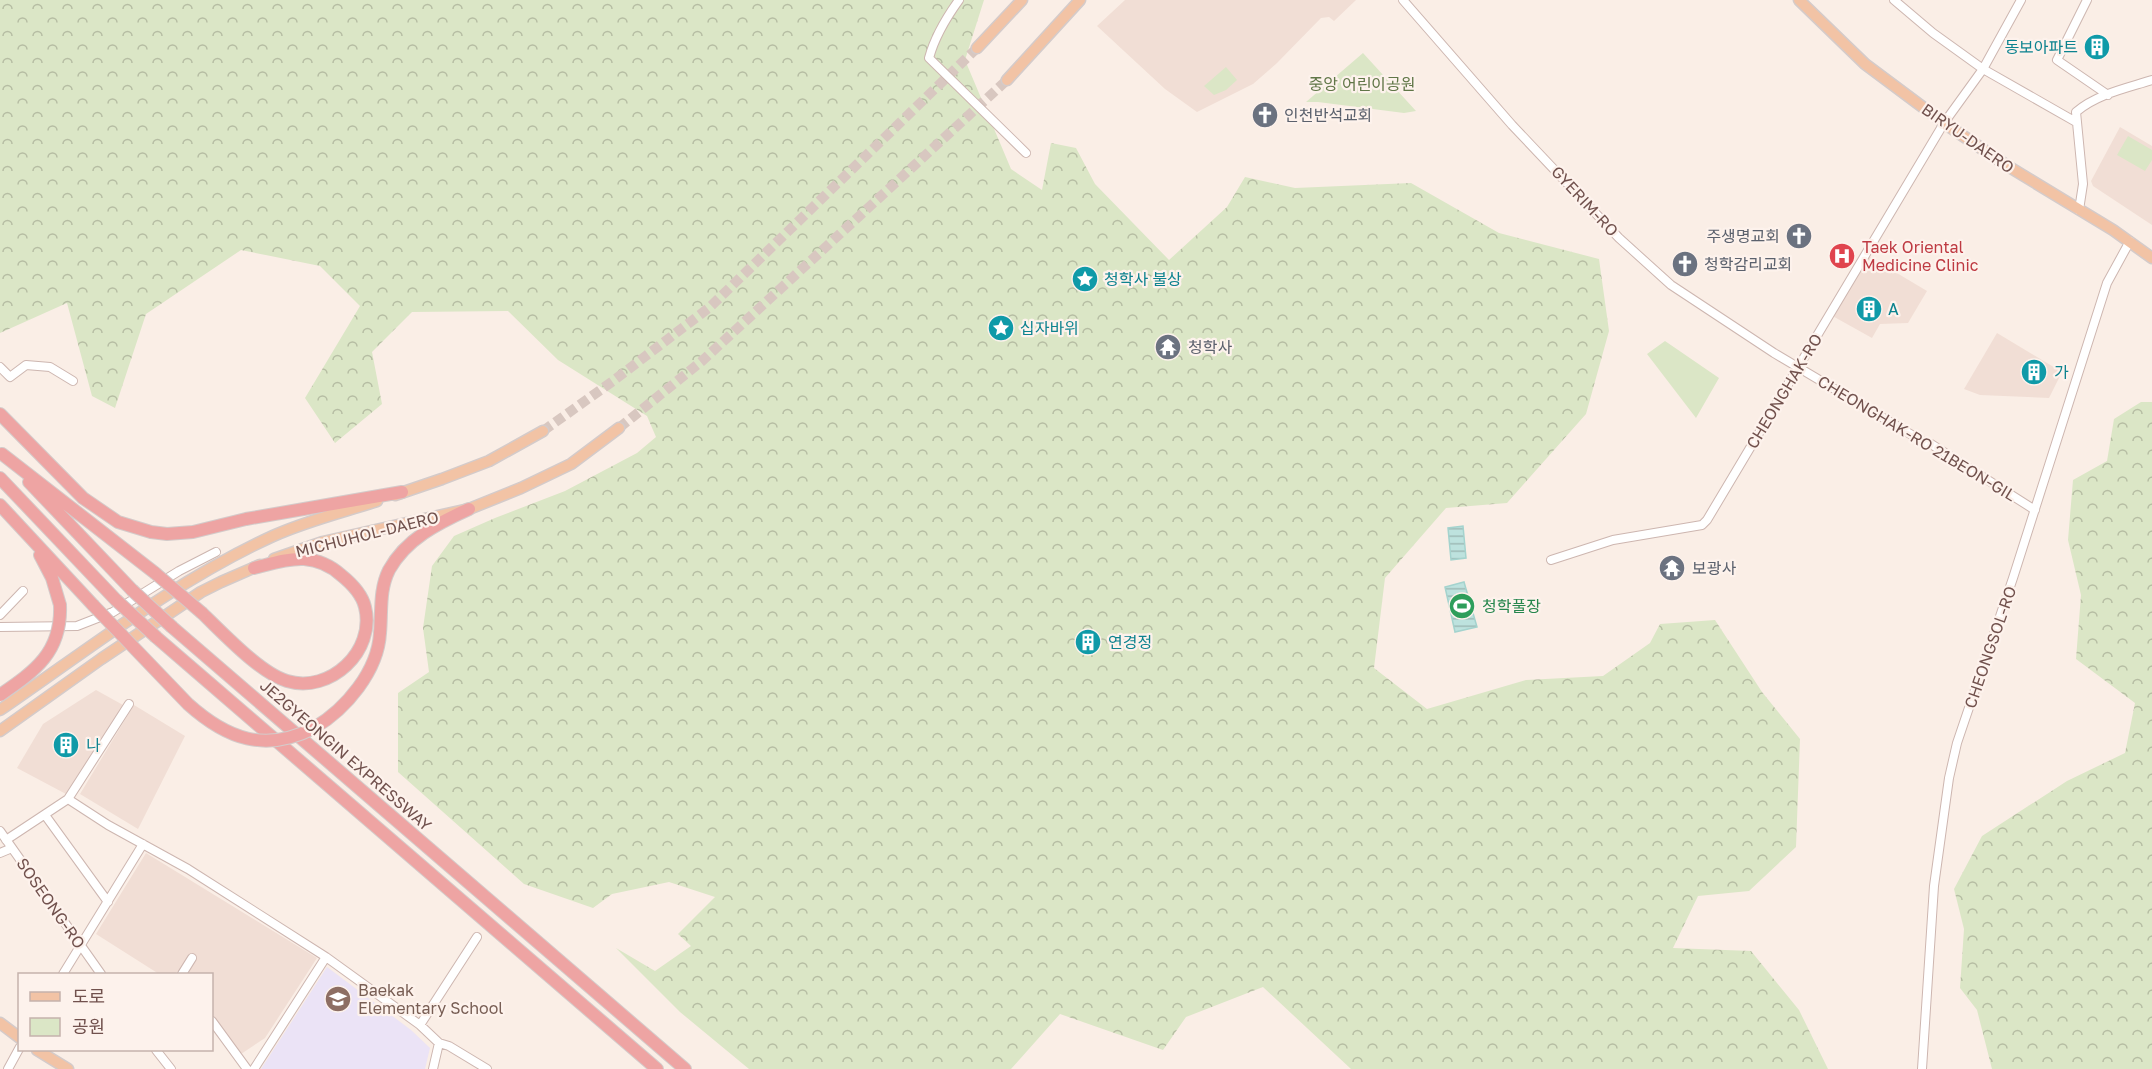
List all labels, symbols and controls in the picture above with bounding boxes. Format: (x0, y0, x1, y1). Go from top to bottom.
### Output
building icon: 동보아파트 (2082, 32, 2112, 62)
place label: 동보아파트 (2004, 37, 2078, 57)
park label: 중앙 어린이공원 (1308, 74, 1416, 94)
street label: BIRYU-DAERO (1918, 99, 2018, 177)
church icon: 인천반석교회 (1250, 100, 1280, 130)
place label: 인천반석교회 (1284, 105, 1372, 125)
street label: GYERIM-RO (1547, 162, 1623, 240)
church icon: 주생명교회 (1784, 221, 1814, 251)
place label: 주생명교회 (1706, 226, 1780, 246)
place label: Taek Oriental Medicine Clinic (1862, 237, 1979, 275)
hospital icon: Taek Oriental Medicine Clinic (1827, 241, 1857, 271)
church icon: 청학감리교회 (1670, 249, 1700, 279)
place label: 청학감리교회 (1704, 254, 1792, 274)
place icon: 청학사 불상 (1070, 264, 1100, 294)
place label: 청학사 불상 (1104, 269, 1182, 289)
building icon: A (1854, 294, 1884, 324)
place label: A (1888, 299, 1899, 319)
place icon: 십자바위 (986, 313, 1016, 343)
place label: 십자바위 (1020, 318, 1079, 338)
street label: CHEONGHAK-RO (1742, 330, 1826, 452)
temple icon: 청학사 (1153, 332, 1183, 362)
place label: 청학사 (1188, 337, 1232, 357)
building icon: 가 (2019, 357, 2049, 387)
place label: 가 (2054, 362, 2069, 382)
street label: CHEONGHAK-RO 21BEON-GIL (1814, 371, 2020, 505)
street label: MICHUHOL-DAERO (293, 507, 441, 561)
temple icon: 보광사 (1657, 553, 1687, 583)
place label: 보광사 (1692, 558, 1736, 578)
street label: CHEONGSOL-RO (1960, 583, 2020, 711)
sports icon: 청학풀장 (1447, 591, 1477, 621)
place label: 청학풀장 (1482, 596, 1541, 616)
building icon: 연경정 (1073, 627, 1103, 657)
place label: 연경정 (1108, 632, 1152, 652)
street label: JE2GYEONGIN EXPRESSWAY (256, 675, 436, 835)
building icon: 나 (51, 730, 81, 760)
place label: 나 (86, 735, 101, 755)
street label: SOSEONG-RO (12, 854, 90, 952)
legend (18, 973, 213, 1051)
place label: Baekak Elementary School (358, 980, 503, 1018)
school or university icon: Baekak Elementary School (323, 984, 353, 1014)
text: 도로 (72, 985, 105, 1007)
text: 공원 (72, 1015, 105, 1037)

